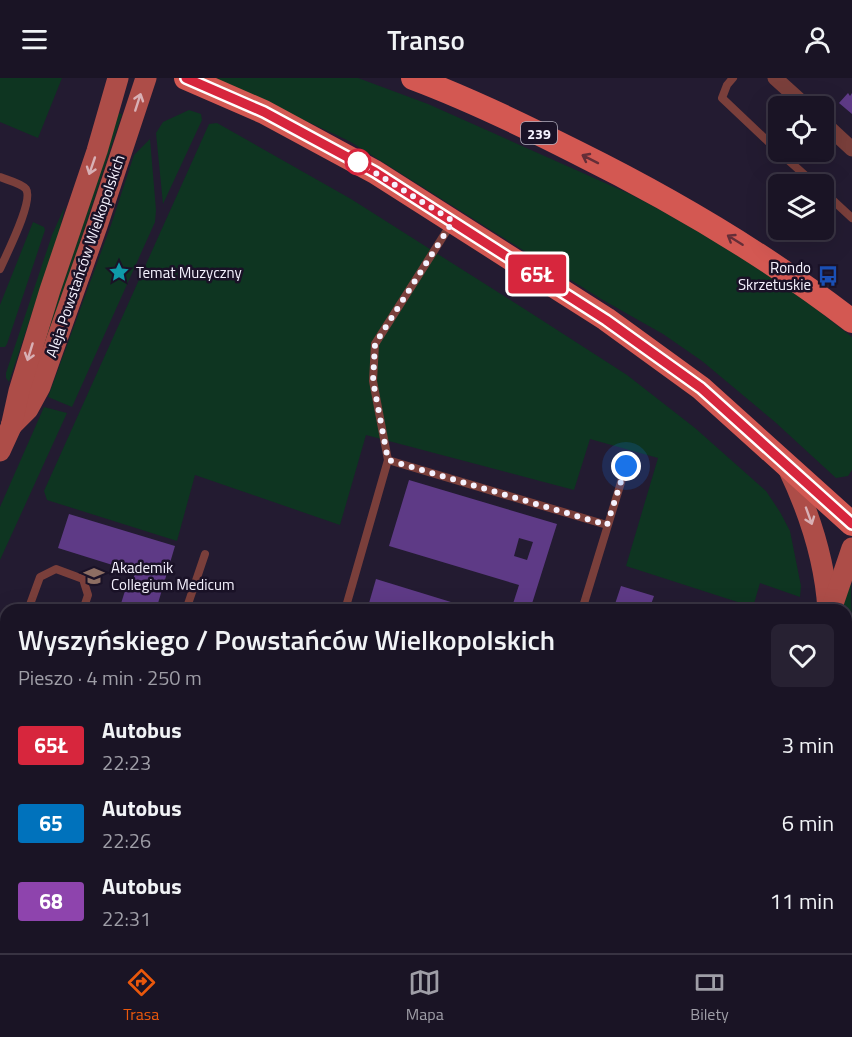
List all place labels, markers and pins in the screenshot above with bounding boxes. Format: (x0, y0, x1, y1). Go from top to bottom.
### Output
unlabelled marker (345, 149, 371, 175)
place label: Rondo Skrzetuskie (738, 256, 811, 296)
place icon: Temat Muzyczny (107, 260, 131, 284)
place label: Temat Muzyczny (136, 261, 242, 284)
bus stop icon: Rondo Skrzetuskie (816, 264, 840, 288)
place label: Akademik Collegium Medicum (111, 556, 235, 596)
school or university icon: Akademik Collegium Medicum (82, 564, 106, 588)

